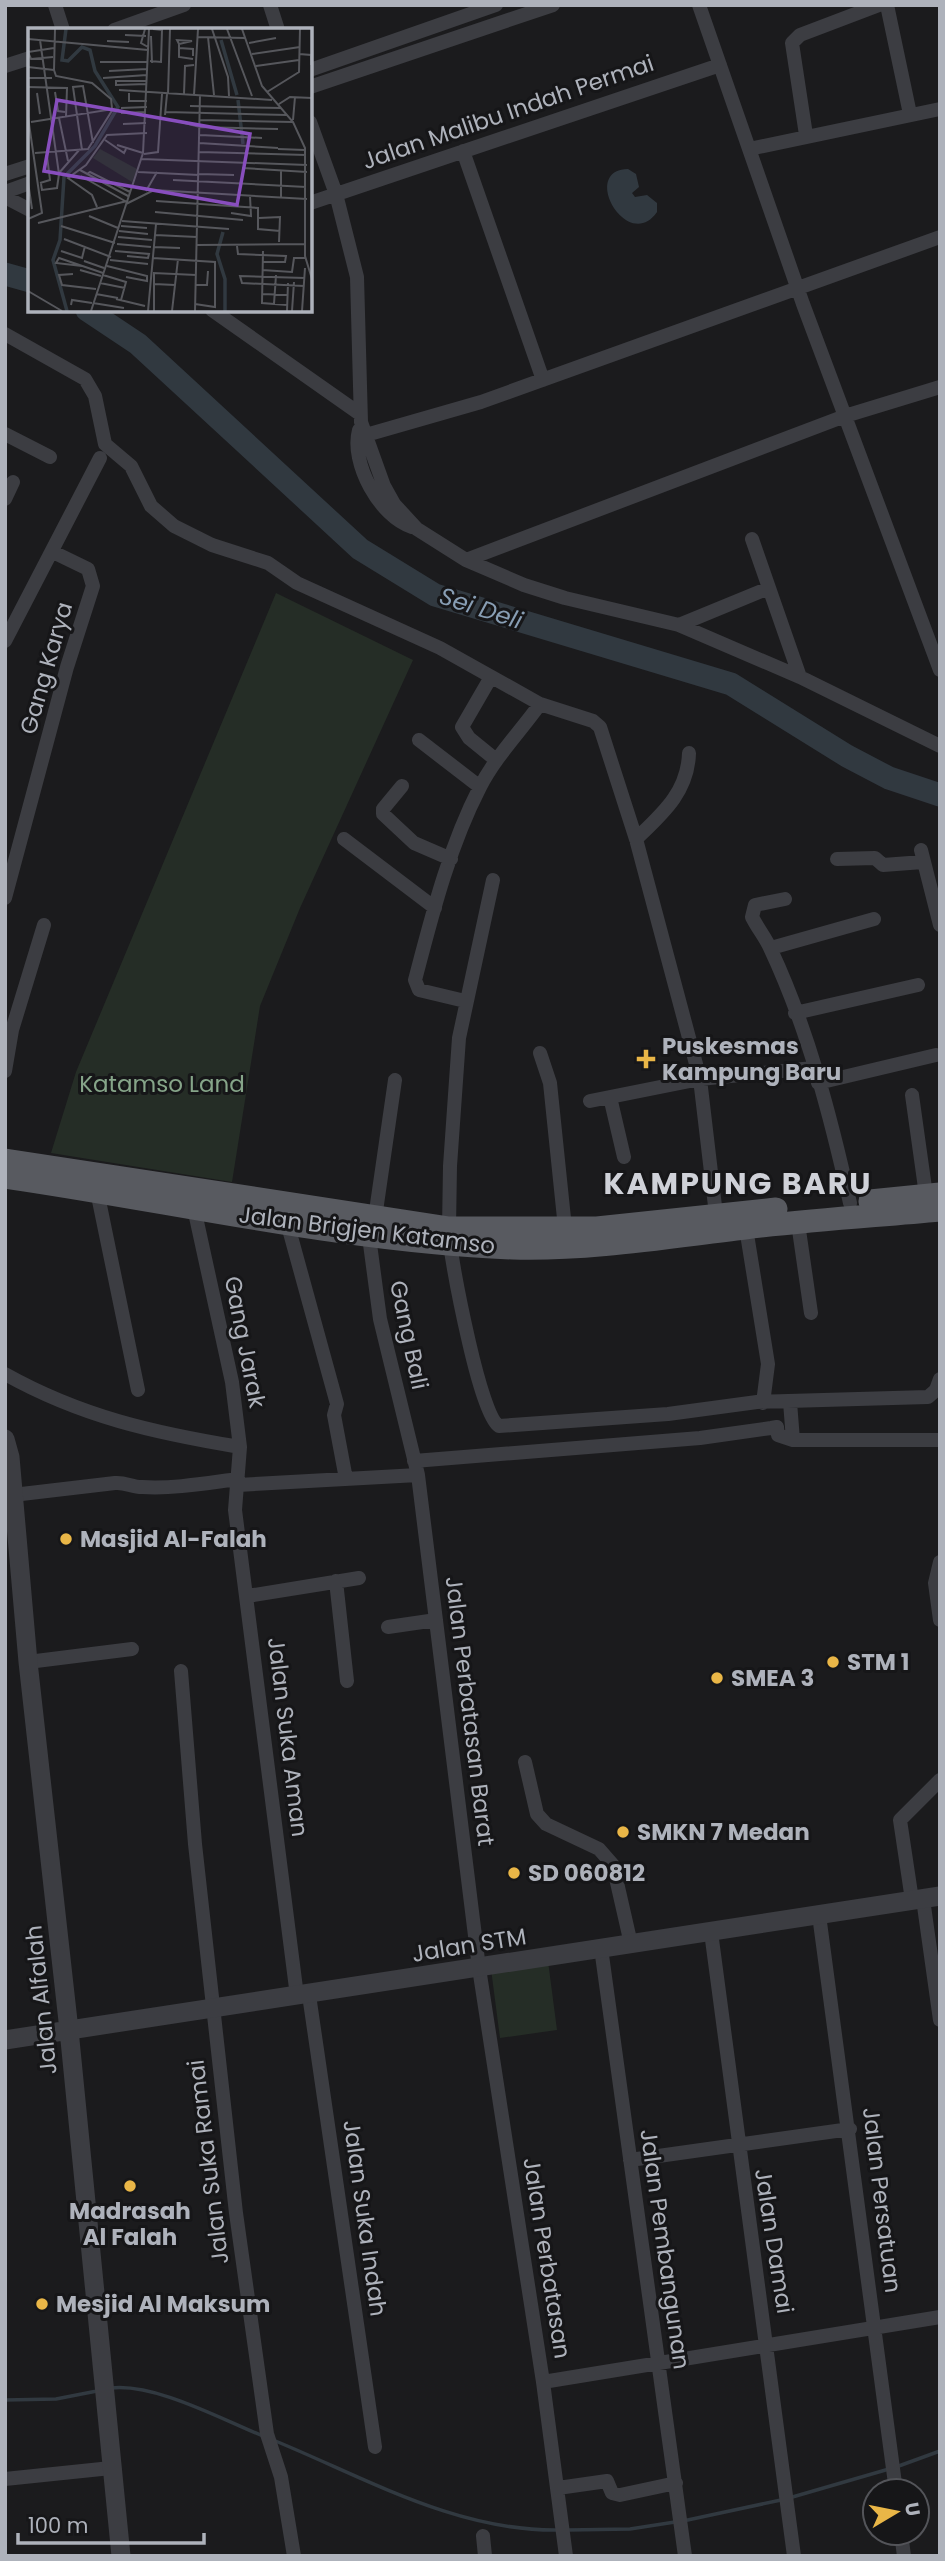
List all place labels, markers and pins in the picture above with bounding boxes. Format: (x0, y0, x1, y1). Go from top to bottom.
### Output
place label: Puskesmas Kampung Baru (662, 1030, 841, 1088)
marker: Puskesmas Kampung Baru (636, 1049, 656, 1069)
place label: Masjid Al-Falah (80, 1523, 267, 1555)
marker: Masjid Al-Falah (58, 1531, 74, 1547)
place label: STM 1 (847, 1646, 909, 1678)
marker: STM 1 (825, 1654, 841, 1670)
place label: SMEA 3 (731, 1662, 814, 1694)
marker: SMEA 3 (709, 1670, 725, 1686)
place label: SMKN 7 Medan (637, 1816, 810, 1848)
marker: SMKN 7 Medan (615, 1824, 631, 1840)
place label: SD 060812 (528, 1857, 645, 1889)
marker: SD 060812 (506, 1865, 522, 1881)
marker: Madrasah Al Falah (122, 2178, 138, 2194)
place label: Madrasah Al Falah (69, 2195, 191, 2253)
place label: Mesjid Al Maksum (56, 2288, 270, 2320)
marker: Mesjid Al Maksum (34, 2296, 50, 2312)

